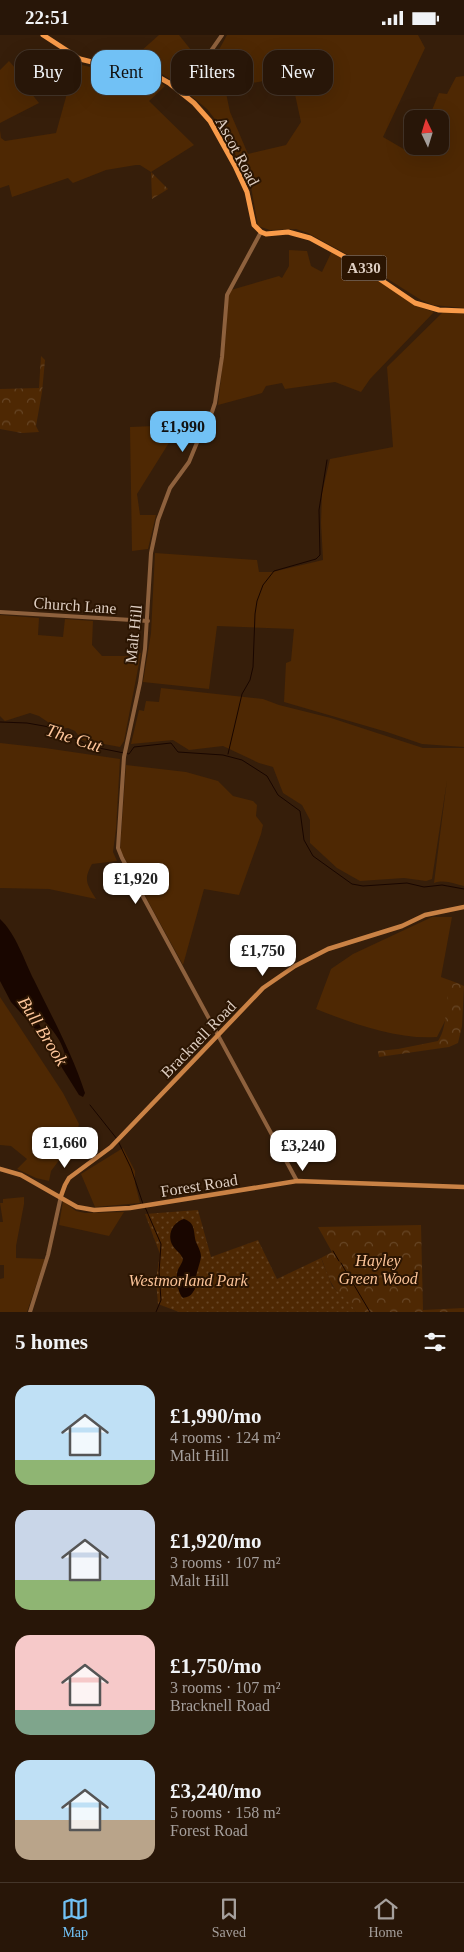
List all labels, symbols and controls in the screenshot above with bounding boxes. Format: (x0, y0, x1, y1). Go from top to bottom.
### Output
text: 22:51 (25, 7, 69, 28)
chip: Buy (15, 50, 81, 95)
chip: Rent (91, 50, 161, 95)
chip: Filters (171, 50, 253, 95)
chip: New (263, 50, 333, 95)
north arrow (404, 110, 449, 155)
map controls (404, 110, 449, 155)
street label: Ascot Road (212, 114, 263, 188)
road number: A330 (342, 255, 386, 281)
pin: £1,990 (142, 411, 224, 453)
text: £1,990 (161, 418, 205, 435)
street label: Church Lane (33, 594, 117, 617)
street label: Malt Hill (122, 603, 145, 664)
water label: The Cut (44, 720, 105, 757)
pin: £1,920 (95, 863, 177, 905)
text: £1,920 (114, 870, 158, 887)
pin: £1,750 (222, 935, 304, 977)
text: £1,750 (241, 942, 285, 959)
water label: Bull Brook (14, 993, 73, 1070)
street label: Bracknell Road (158, 997, 239, 1081)
pin: £1,660 (24, 1127, 106, 1169)
pin: £3,240 (262, 1129, 344, 1172)
text: £1,660 (43, 1134, 87, 1151)
text: £3,240 (281, 1137, 325, 1154)
street label: Forest Road (159, 1171, 239, 1200)
park label: Hayley Green Wood (338, 1252, 419, 1287)
park label: Westmorland Park (129, 1272, 248, 1289)
icon: filters (421, 1328, 449, 1356)
text: 5 homes (15, 1330, 88, 1354)
text: £1,990/mo (170, 1404, 262, 1428)
icon: home (55, 1405, 115, 1465)
text: 4 rooms · 124 m² (170, 1429, 281, 1446)
text: Malt Hill (170, 1447, 229, 1464)
text: £1,920/mo (170, 1529, 262, 1553)
icon: home (55, 1530, 115, 1590)
text: 3 rooms · 107 m² (170, 1554, 281, 1571)
text: Malt Hill (170, 1572, 229, 1589)
text: £1,750/mo (170, 1654, 262, 1678)
icon: home (55, 1655, 115, 1715)
text: 3 rooms · 107 m² (170, 1679, 281, 1696)
text: Bracknell Road (170, 1697, 270, 1714)
text: £3,240/mo (170, 1779, 262, 1803)
icon: home (55, 1780, 115, 1840)
text: 5 rooms · 158 m² (170, 1804, 281, 1821)
text: Forest Road (170, 1822, 248, 1839)
tab: Map (61, 1895, 89, 1941)
tab: Saved (212, 1895, 246, 1941)
tab: Home (369, 1895, 403, 1941)

